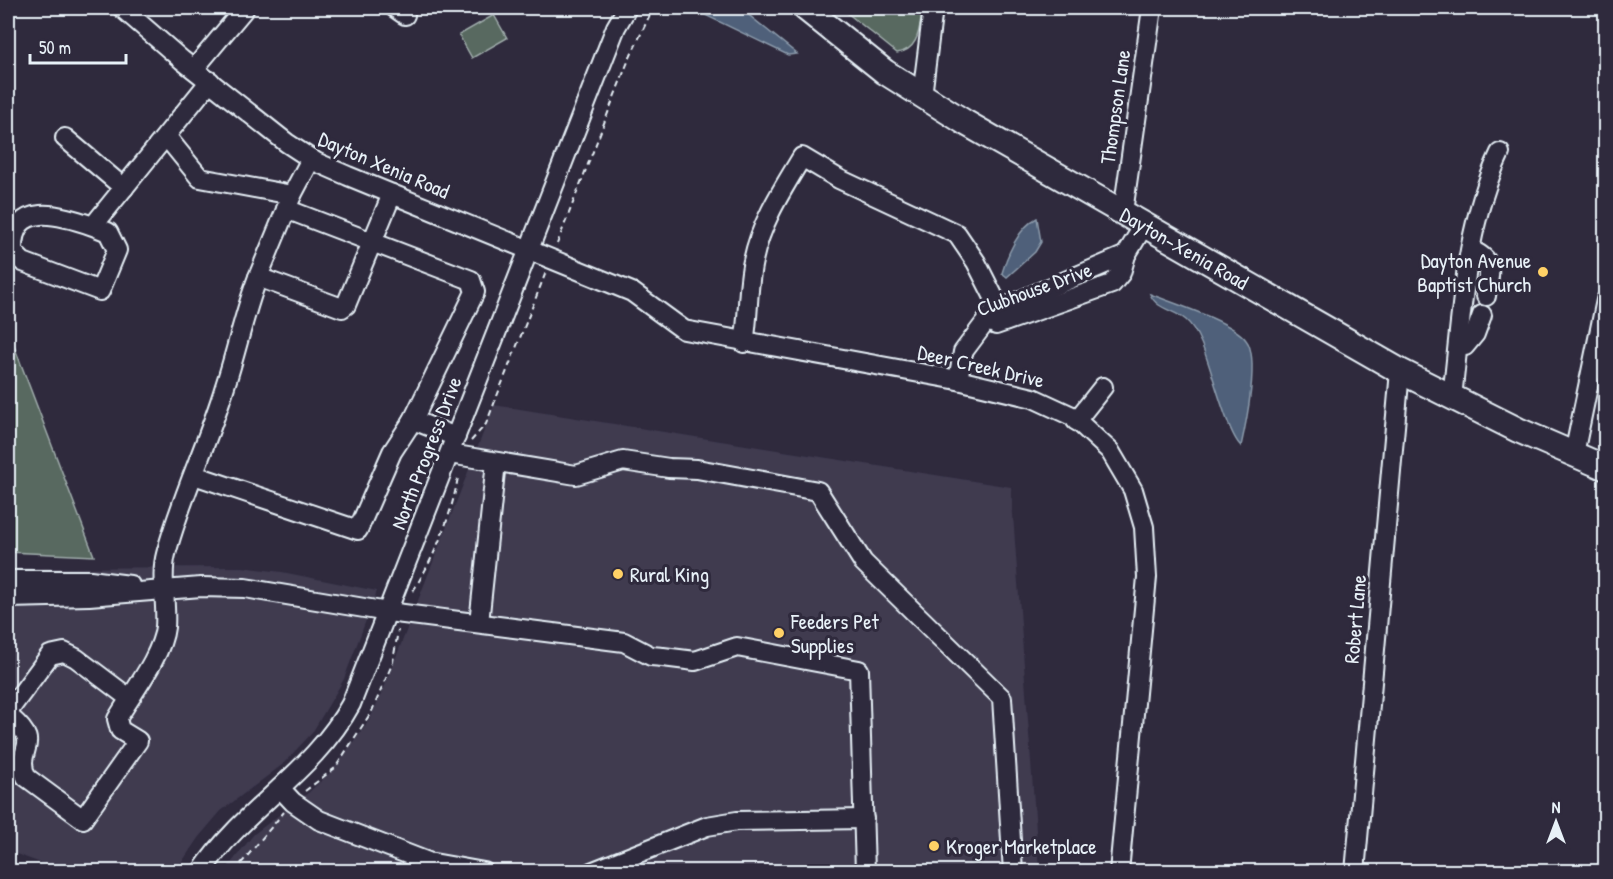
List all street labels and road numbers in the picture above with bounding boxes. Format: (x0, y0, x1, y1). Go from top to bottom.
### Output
street label: Thompson Lane (1093, 48, 1137, 166)
street label: Dayton Xenia Road (314, 124, 454, 206)
street label: Dayton-Xenia Road (1115, 200, 1254, 296)
street label: Clubhouse Drive (972, 255, 1096, 323)
street label: Deer Creek Drive (915, 337, 1047, 395)
street label: North Progress Drive (384, 372, 468, 534)
street label: Robert Lane (1337, 573, 1373, 665)

